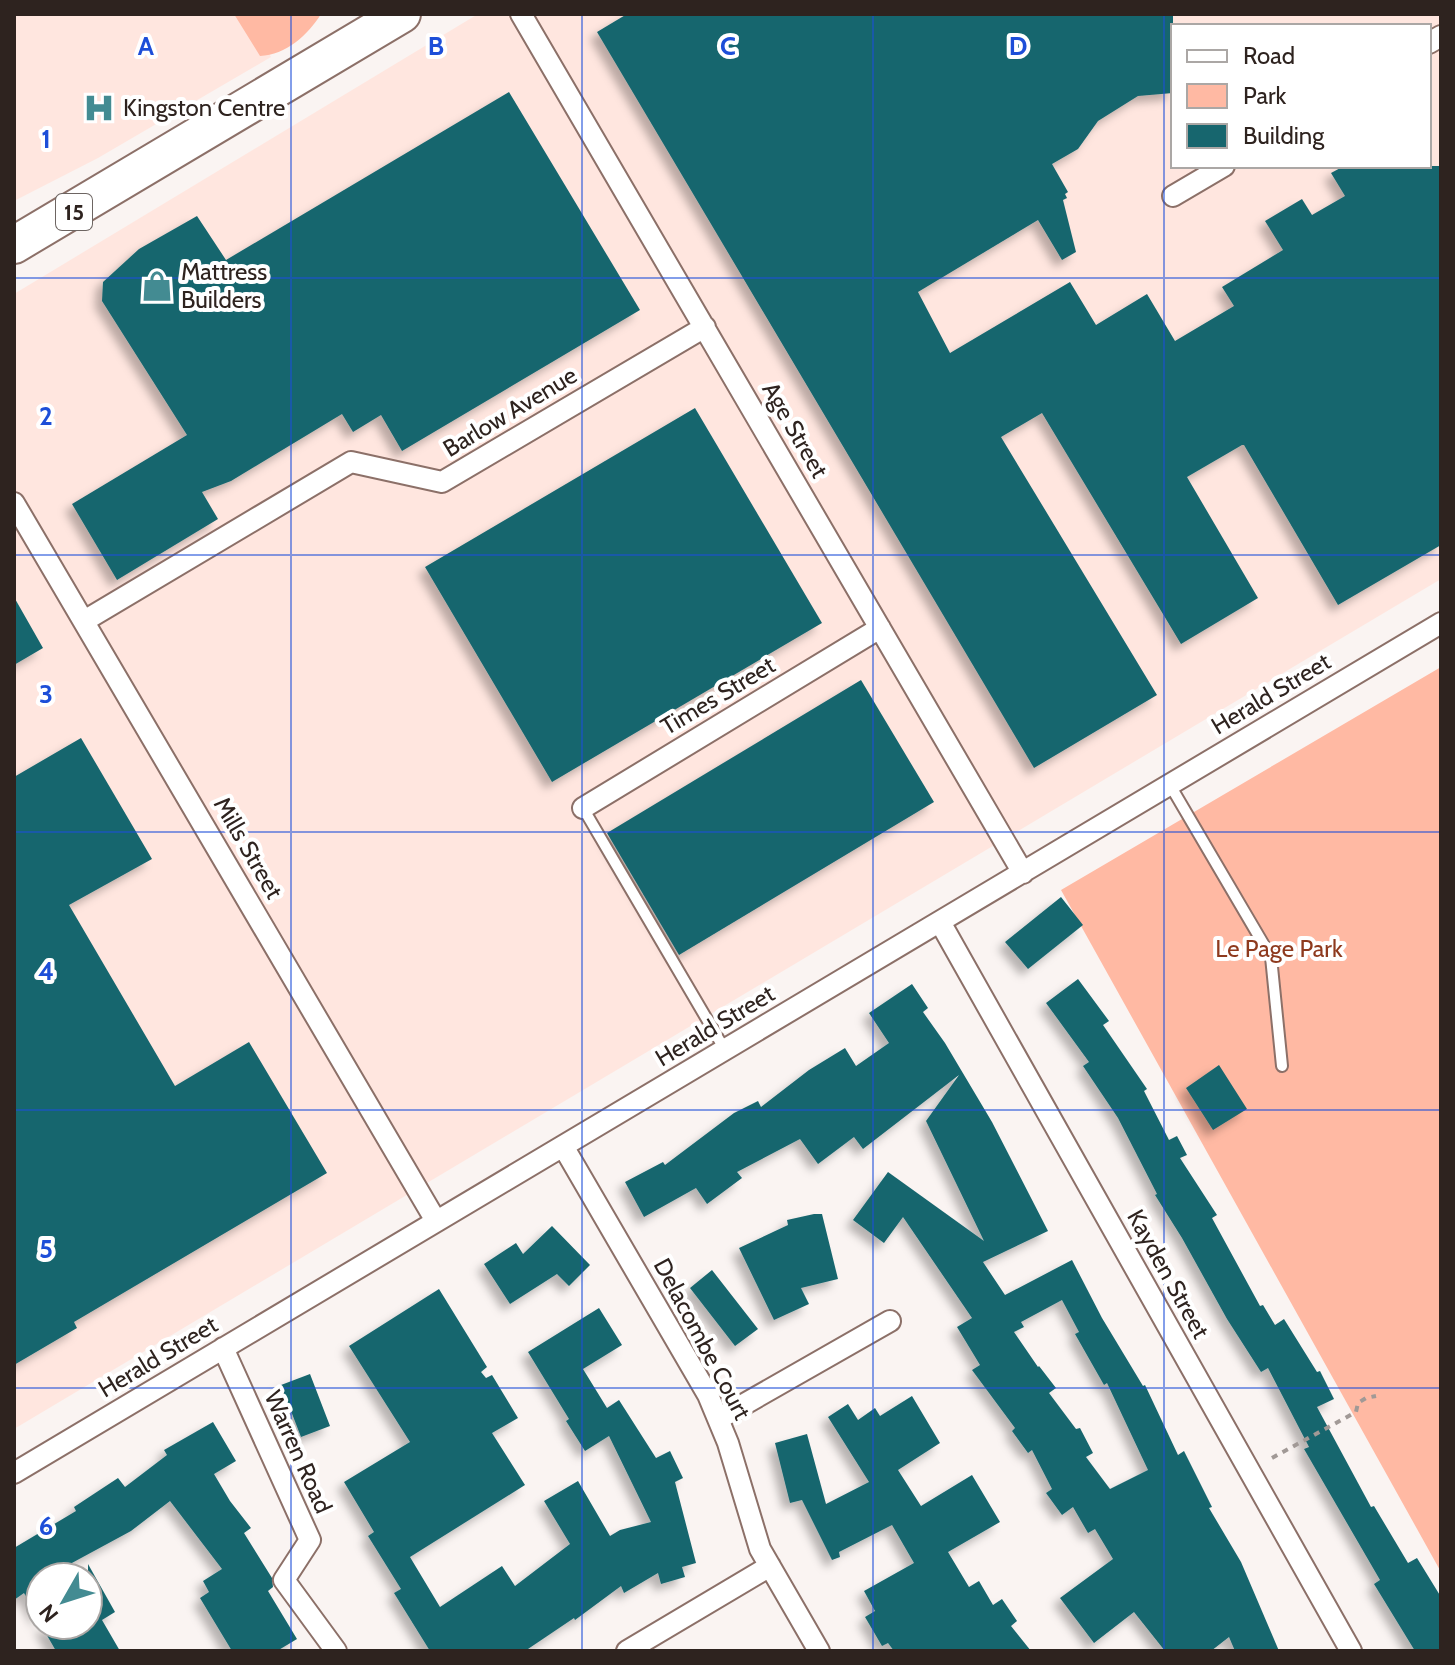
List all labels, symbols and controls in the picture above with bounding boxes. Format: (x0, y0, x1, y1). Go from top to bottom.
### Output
legend (1171, 24, 1431, 168)
text: A (138, 30, 155, 62)
text: B (428, 30, 444, 62)
text: C (720, 30, 736, 62)
text: D (1009, 30, 1027, 62)
text: Road (1243, 41, 1295, 70)
text: Park (1243, 81, 1286, 110)
hospital icon: Kingston Centre (82, 91, 116, 125)
place label: Kingston Centre (123, 93, 285, 122)
text: Building (1243, 121, 1325, 150)
text: 1 (41, 123, 51, 155)
road number: 15 (56, 194, 92, 230)
place label: Mattress Builders (181, 257, 267, 314)
shop icon: Mattress Builders (140, 269, 174, 303)
street label: Barlow Avenue (438, 360, 582, 463)
street label: Age Street (756, 377, 834, 483)
text: 2 (39, 400, 53, 432)
street label: Herald Street (1206, 647, 1336, 740)
street label: Times Street (655, 650, 780, 741)
text: 3 (39, 678, 53, 710)
street label: Mills Street (208, 792, 289, 904)
park label: Le Page Park (1215, 934, 1343, 963)
text: 4 (38, 955, 54, 987)
street label: Herald Street (650, 979, 780, 1072)
street label: Kayden Street (1121, 1204, 1216, 1343)
text: 5 (39, 1233, 53, 1265)
street label: Delacombe Court (648, 1253, 757, 1424)
street label: Herald Street (93, 1310, 223, 1403)
street label: Warren Road (259, 1386, 338, 1518)
text: 6 (39, 1510, 53, 1542)
north arrow (24, 1561, 104, 1641)
text: N (33, 1599, 64, 1628)

